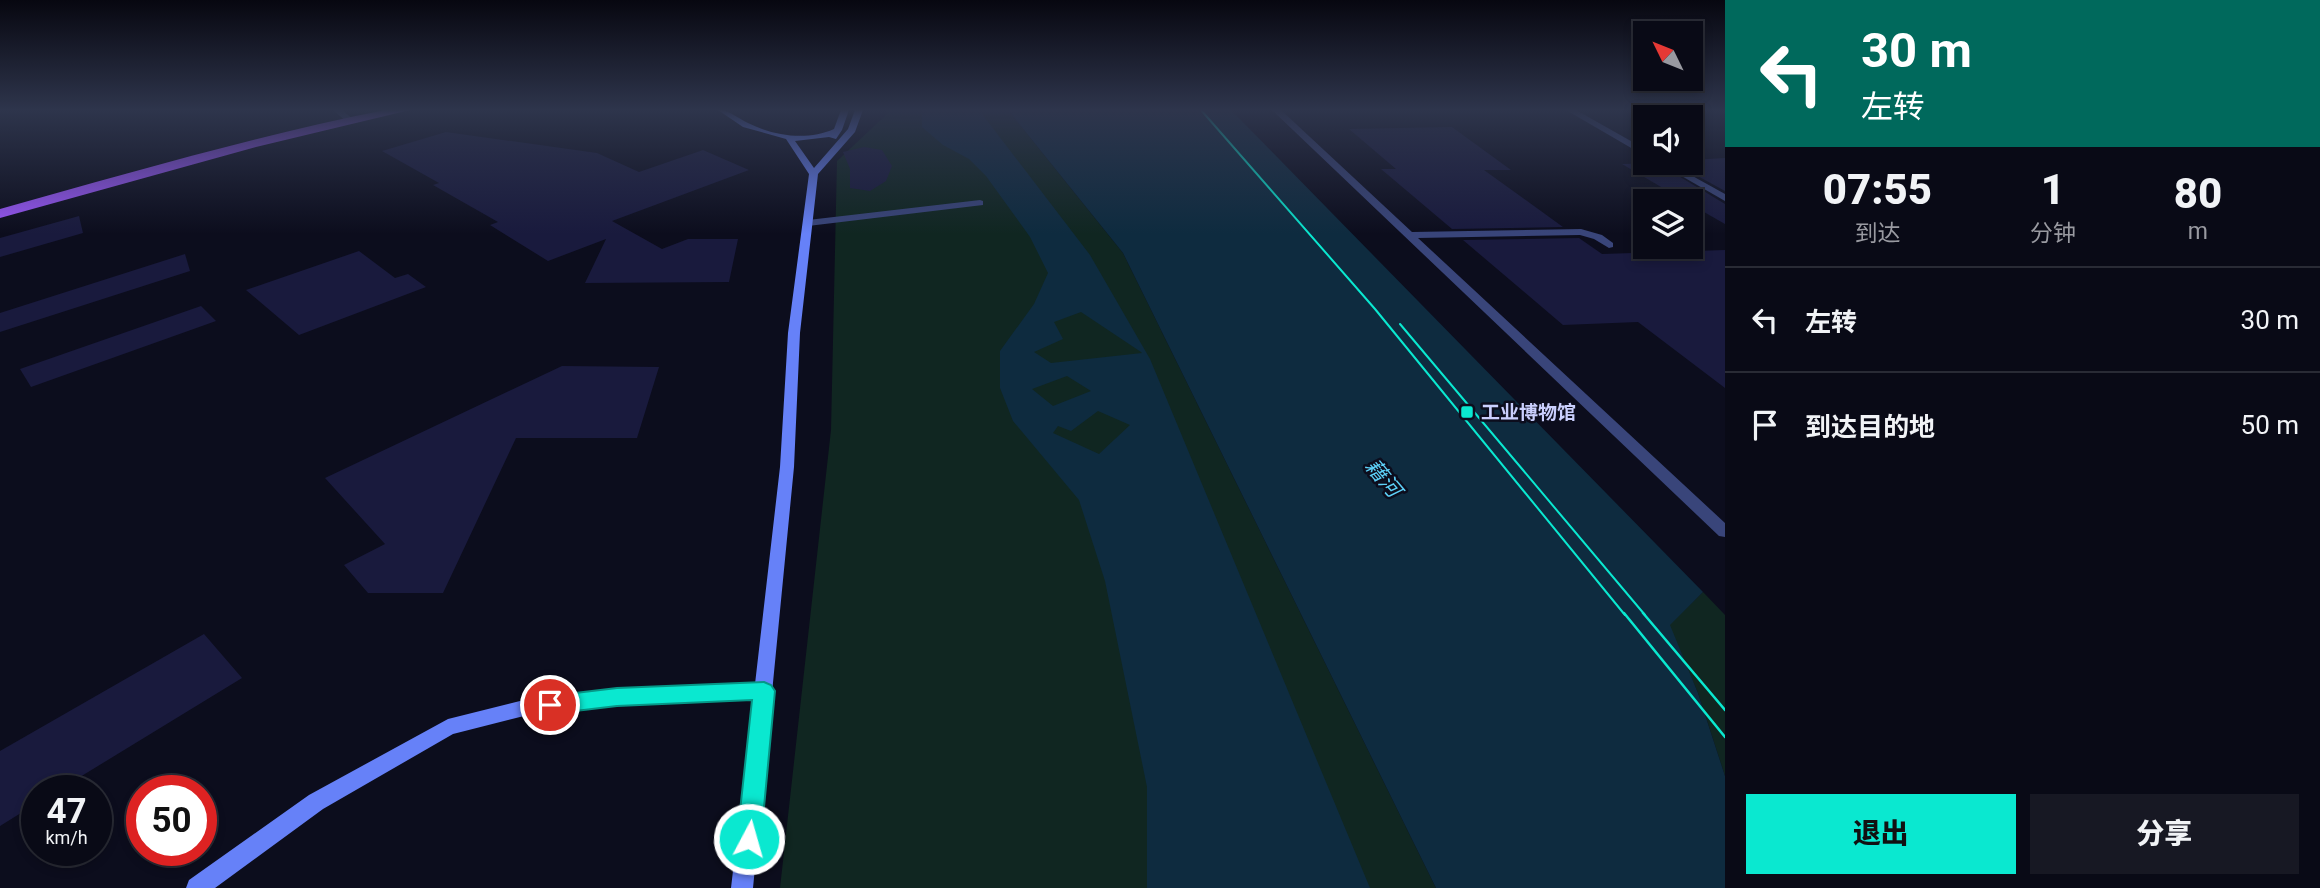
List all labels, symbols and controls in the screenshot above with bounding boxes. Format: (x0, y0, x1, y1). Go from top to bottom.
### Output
north arrow (1633, 21, 1703, 91)
map controls (1633, 21, 1703, 259)
text: 30 m (1861, 22, 1972, 79)
icon: left (1746, 28, 1837, 119)
text: 左转 (1861, 88, 1925, 126)
button: sound (1633, 105, 1703, 175)
text: 07:55 (1823, 165, 1932, 214)
text: 1 (2041, 165, 2065, 214)
text: 80 (2174, 169, 2222, 218)
button: layers (1633, 189, 1703, 259)
text: m (2188, 218, 2208, 245)
text: 到达 (1854, 220, 1900, 247)
text: 分钟 (2030, 220, 2076, 247)
icon: left (1746, 301, 1784, 339)
text: 30 m (2241, 305, 2299, 335)
text: 左转 (1805, 307, 1857, 337)
place label: 工业博物馆 (1481, 401, 1576, 424)
marker: 工业博物馆 (1459, 404, 1475, 420)
icon: arrive (1746, 406, 1784, 444)
text: 50 m (2241, 410, 2299, 440)
text: 到达目的地 (1805, 412, 1935, 442)
water label: 藉河 (1360, 454, 1408, 505)
pin (520, 675, 580, 735)
icon: arrive (531, 686, 569, 724)
speed limit sign: 50 (126, 775, 217, 866)
text: 47 (46, 791, 87, 832)
button: 退出 (1746, 794, 2016, 874)
button: 分享 (2030, 794, 2299, 874)
position arrow (712, 802, 786, 876)
text: km/h (45, 827, 88, 848)

